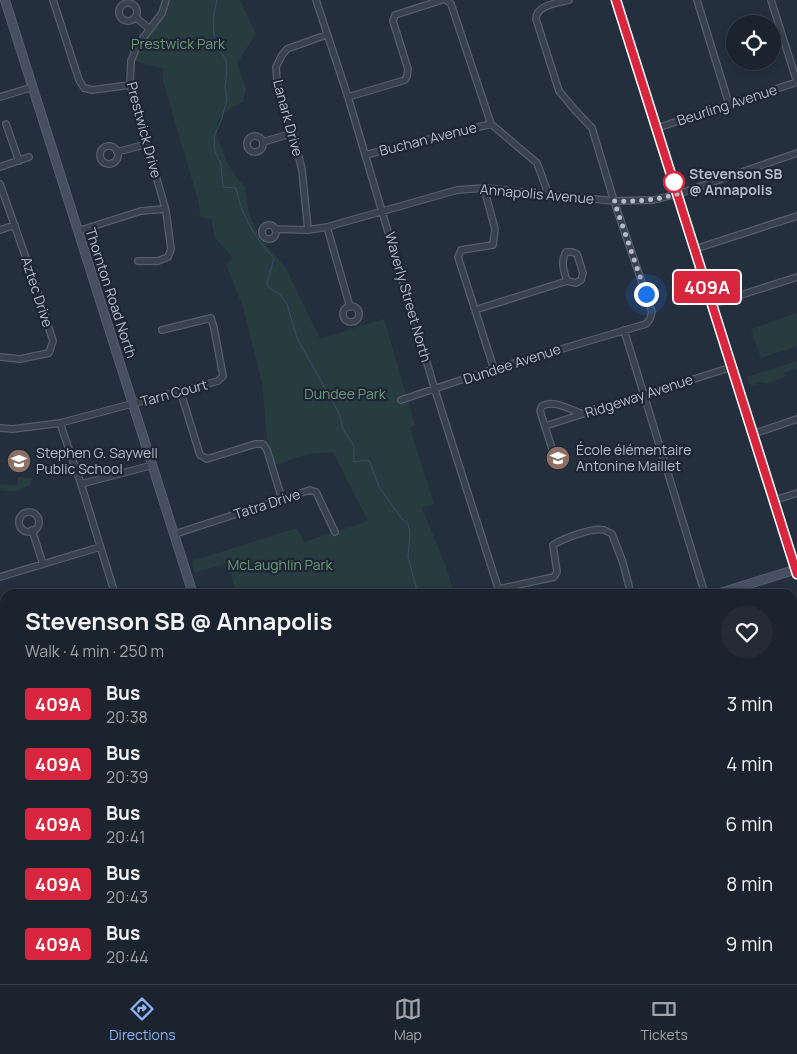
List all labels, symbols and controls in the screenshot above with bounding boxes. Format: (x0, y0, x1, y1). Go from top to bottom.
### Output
map controls (726, 15, 781, 70)
button: locate (726, 15, 781, 70)
park label: Prestwick Park (131, 34, 226, 53)
street label: Lanark Drive (269, 77, 308, 158)
street label: Beurling Avenue (674, 79, 779, 130)
street label: Prestwick Drive (123, 80, 166, 180)
street label: Buchan Avenue (377, 117, 479, 160)
place label: Stevenson SB @ Annapolis (689, 164, 782, 199)
marker: Stevenson SB @ Annapolis (663, 171, 685, 193)
street label: Annapolis Avenue (479, 179, 595, 208)
street label: Thornton Road North (81, 225, 142, 360)
street label: Waverly Street North (381, 230, 436, 364)
street label: Aztec Drive (17, 254, 58, 330)
line badge: 409A (672, 271, 742, 303)
text: 409A (684, 275, 730, 299)
your location (634, 282, 659, 307)
street label: Dundee Avenue (461, 339, 563, 388)
street label: Ridgeway Avenue (582, 369, 695, 422)
street label: Tarn Court (138, 374, 210, 411)
park label: Dundee Park (304, 384, 387, 403)
place label: École élémentaire Antonine Maillet (576, 440, 691, 475)
place label: Stephen G. Saywell Public School (36, 443, 158, 478)
school or university icon: École élémentaire Antonine Maillet (545, 445, 571, 471)
school or university icon: Stephen G. Saywell Public School (6, 448, 32, 474)
street label: Tatra Drive (231, 484, 303, 523)
park label: McLaughlin Park (228, 555, 334, 574)
text: Stevenson SB @ Annapolis (25, 604, 332, 637)
button: heart (721, 606, 773, 658)
text: Walk · 4 min · 250 m (25, 640, 164, 662)
text: Bus (106, 680, 140, 706)
text: 3 min (727, 691, 773, 717)
text: 409A (35, 692, 81, 716)
text: 20:38 (106, 706, 148, 728)
text: Bus (106, 740, 140, 766)
text: 4 min (726, 751, 773, 777)
text: 409A (35, 752, 81, 776)
text: 20:39 (106, 766, 149, 788)
text: Bus (106, 800, 140, 826)
text: 6 min (726, 811, 773, 837)
text: 409A (35, 812, 81, 836)
text: 20:41 (106, 826, 145, 848)
text: Bus (106, 860, 140, 886)
text: 8 min (726, 871, 773, 897)
text: 409A (35, 872, 81, 896)
text: 20:43 (106, 886, 148, 908)
text: Bus (106, 920, 140, 946)
text: 9 min (726, 931, 773, 957)
text: 409A (35, 932, 81, 956)
text: 20:44 (106, 946, 149, 968)
tab: Directions (109, 995, 176, 1044)
tab: Map (394, 995, 422, 1044)
tab: Tickets (640, 995, 688, 1044)

